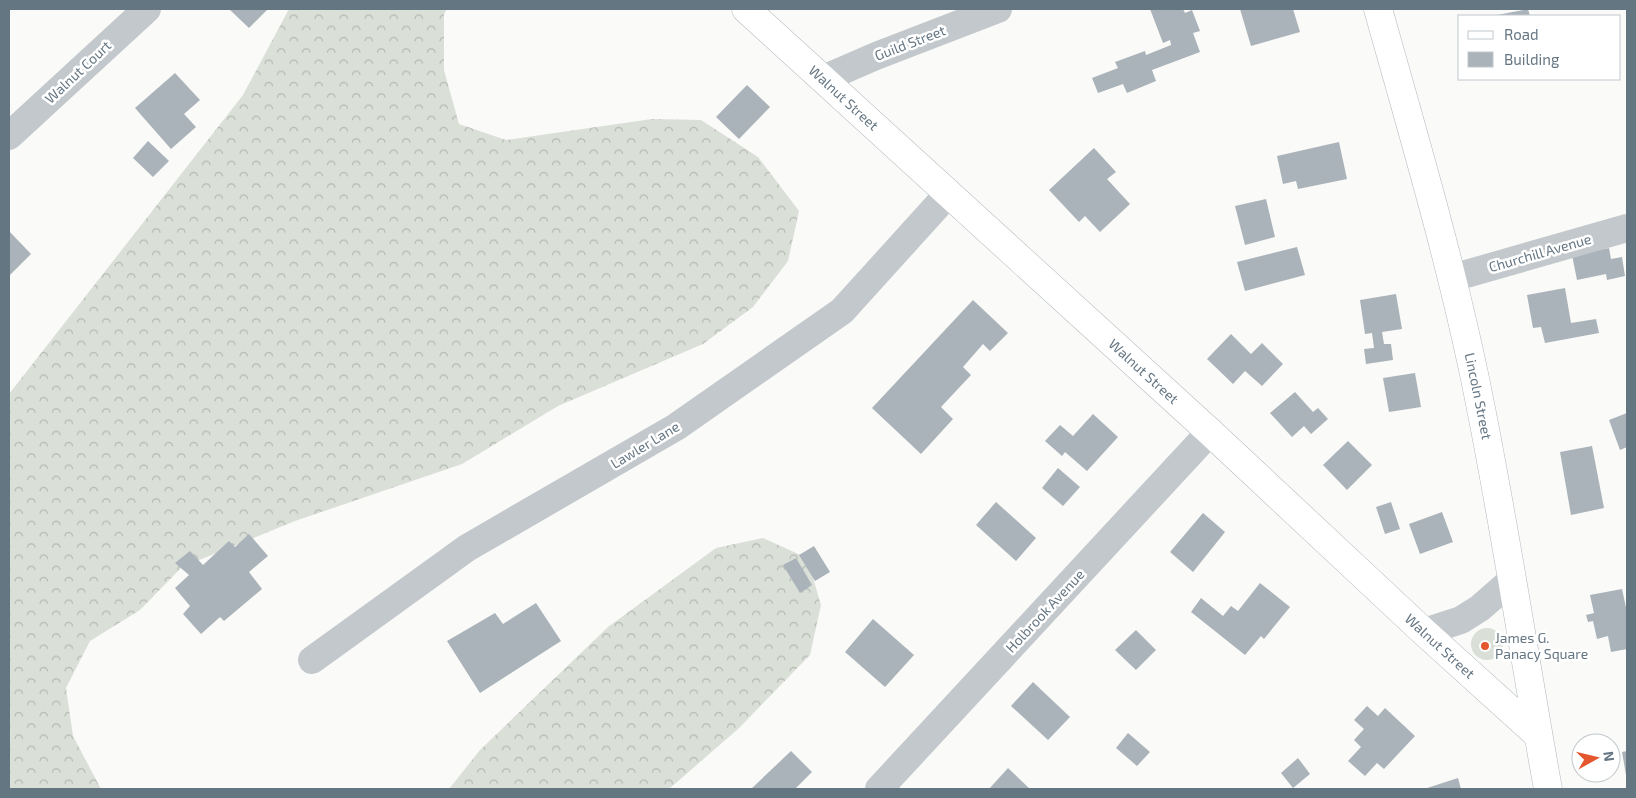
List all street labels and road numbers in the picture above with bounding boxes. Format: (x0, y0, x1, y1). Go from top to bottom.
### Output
street label: Guild Street (872, 21, 948, 64)
street label: Walnut Court (41, 37, 114, 107)
street label: Walnut Street (805, 61, 882, 134)
street label: Churchill Avenue (1487, 230, 1593, 275)
street label: Walnut Street (1105, 335, 1182, 407)
street label: Lincoln Street (1462, 351, 1496, 441)
street label: Lawler Lane (607, 417, 682, 472)
street label: Holbrook Avenue (1002, 566, 1087, 656)
street label: Walnut Street (1402, 610, 1479, 682)

